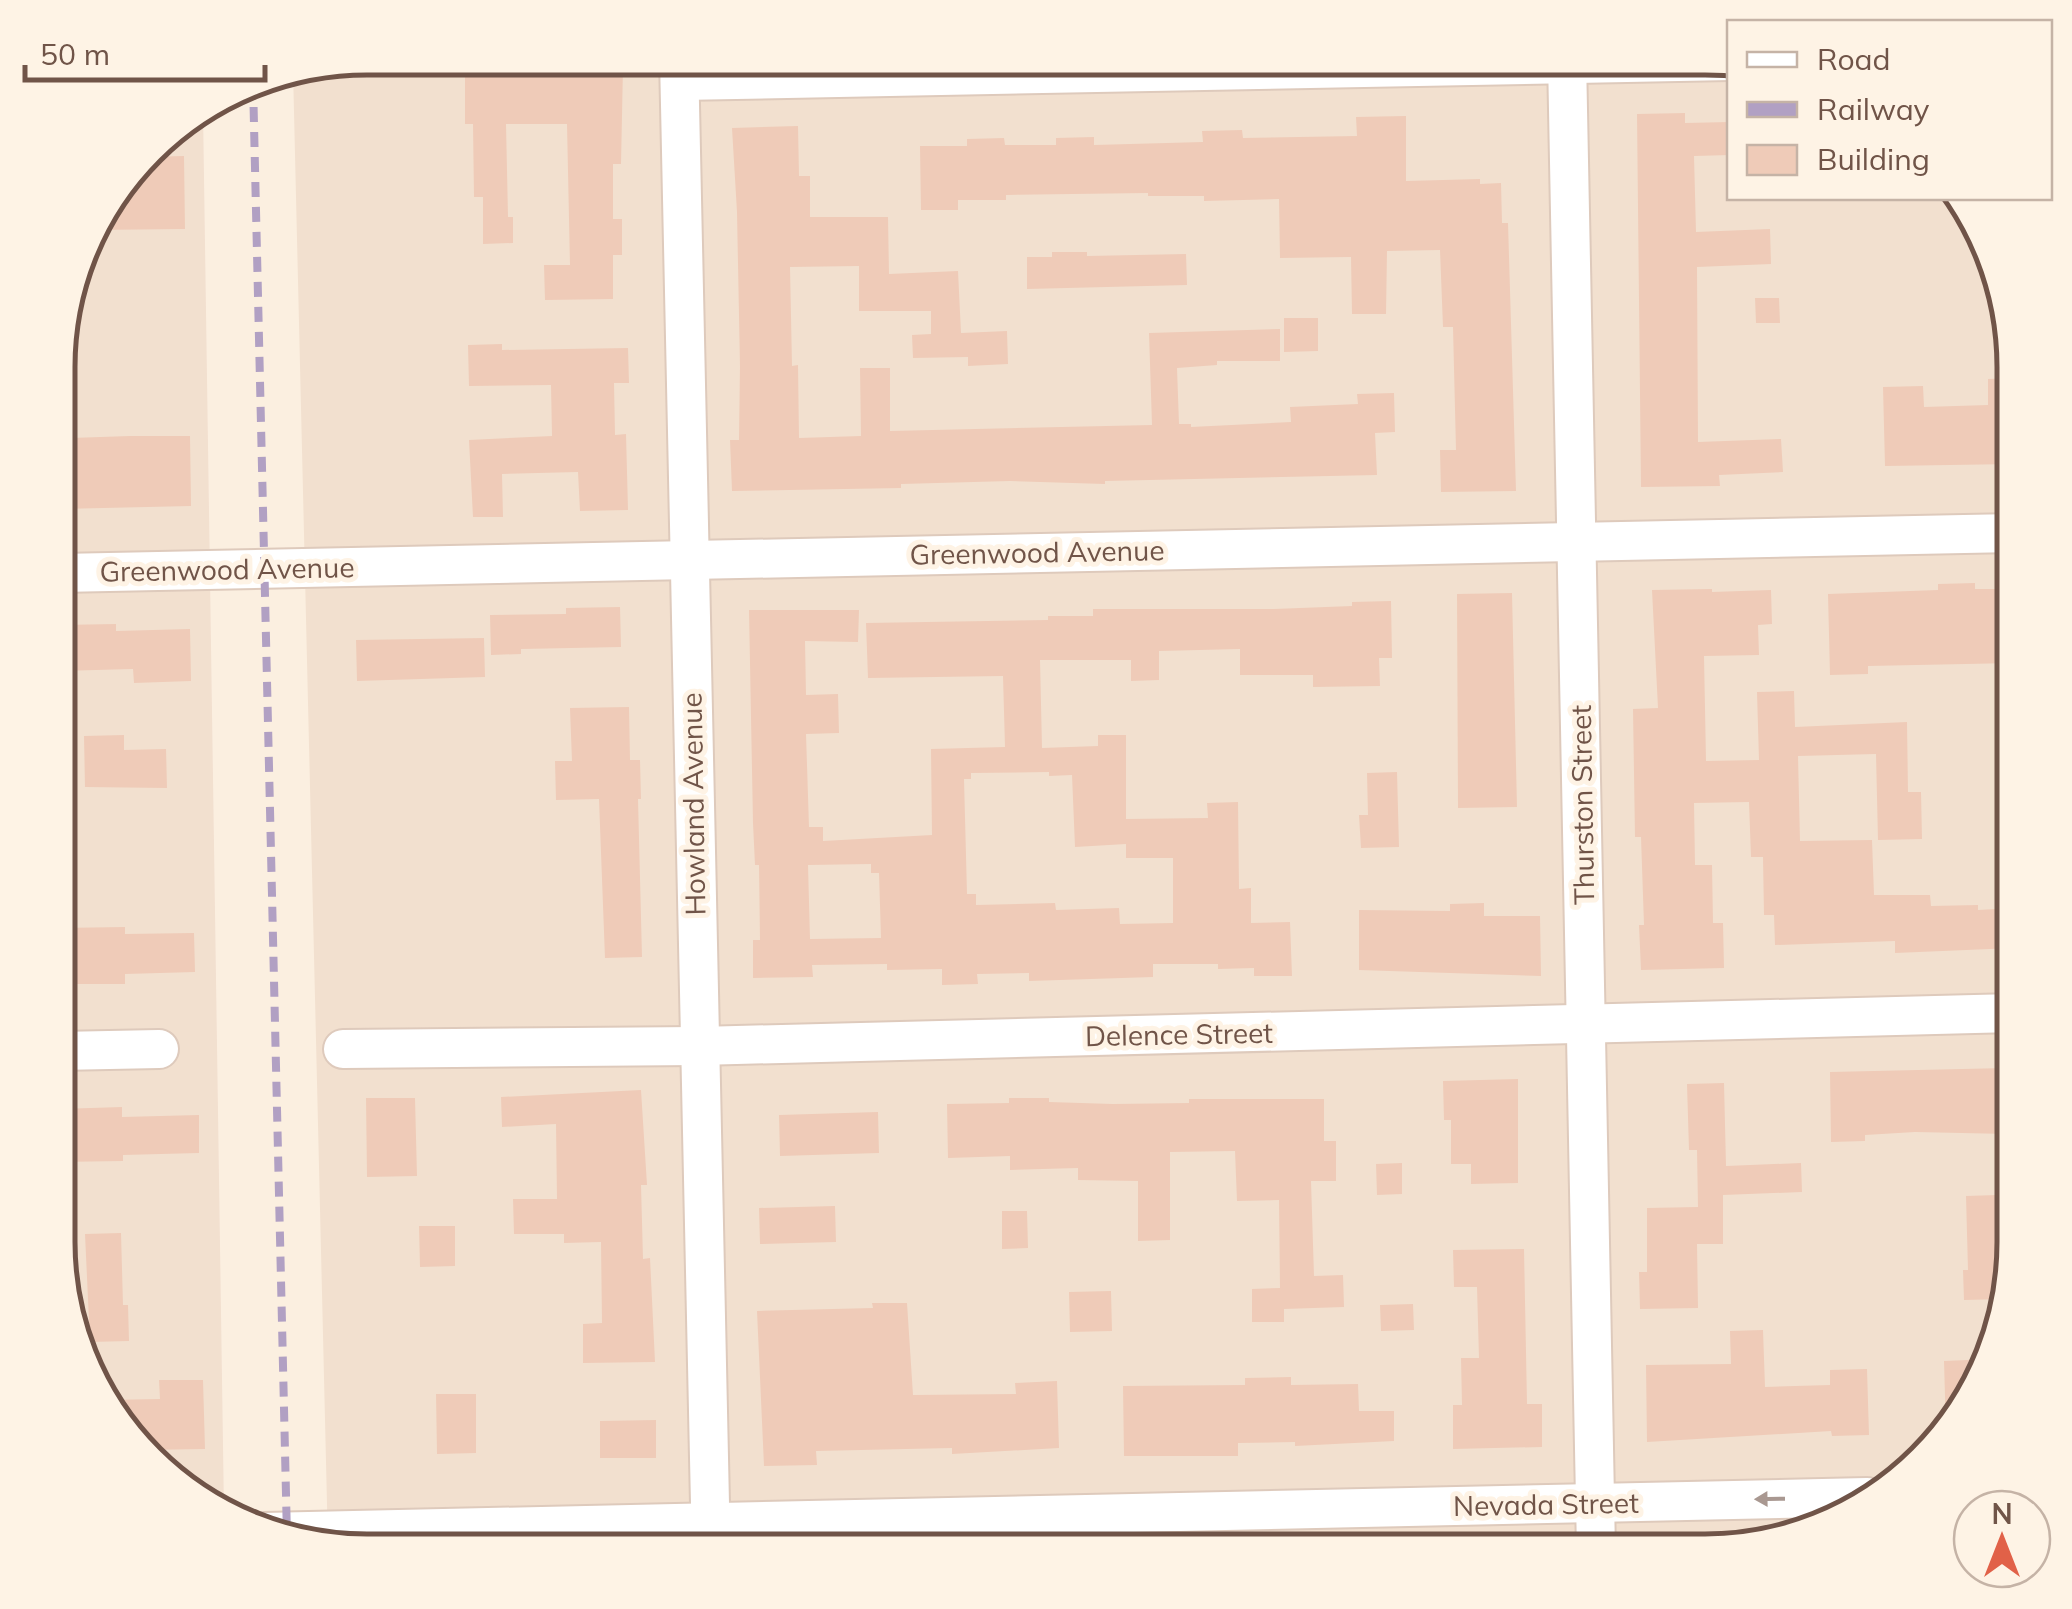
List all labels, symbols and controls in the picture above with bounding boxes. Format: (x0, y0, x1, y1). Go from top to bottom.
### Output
scale bar (25, 20, 265, 82)
legend (1727, 20, 2052, 200)
text: 50 m (40, 35, 110, 73)
text: Road (1817, 40, 1891, 78)
text: Railway (1817, 90, 1930, 128)
text: Building (1817, 140, 1930, 178)
street label: Greenwood Avenue (909, 532, 1165, 572)
street label: Greenwood Avenue (99, 549, 355, 589)
street label: Howland Avenue (674, 692, 712, 916)
street label: Thurston Street (1563, 704, 1601, 905)
street label: Delence Street (1085, 1015, 1273, 1053)
street label: Nevada Street (1453, 1485, 1639, 1523)
north arrow (1952, 1489, 2052, 1589)
one-way arrow (1753, 1491, 1785, 1507)
text: N (1991, 1496, 2013, 1531)

